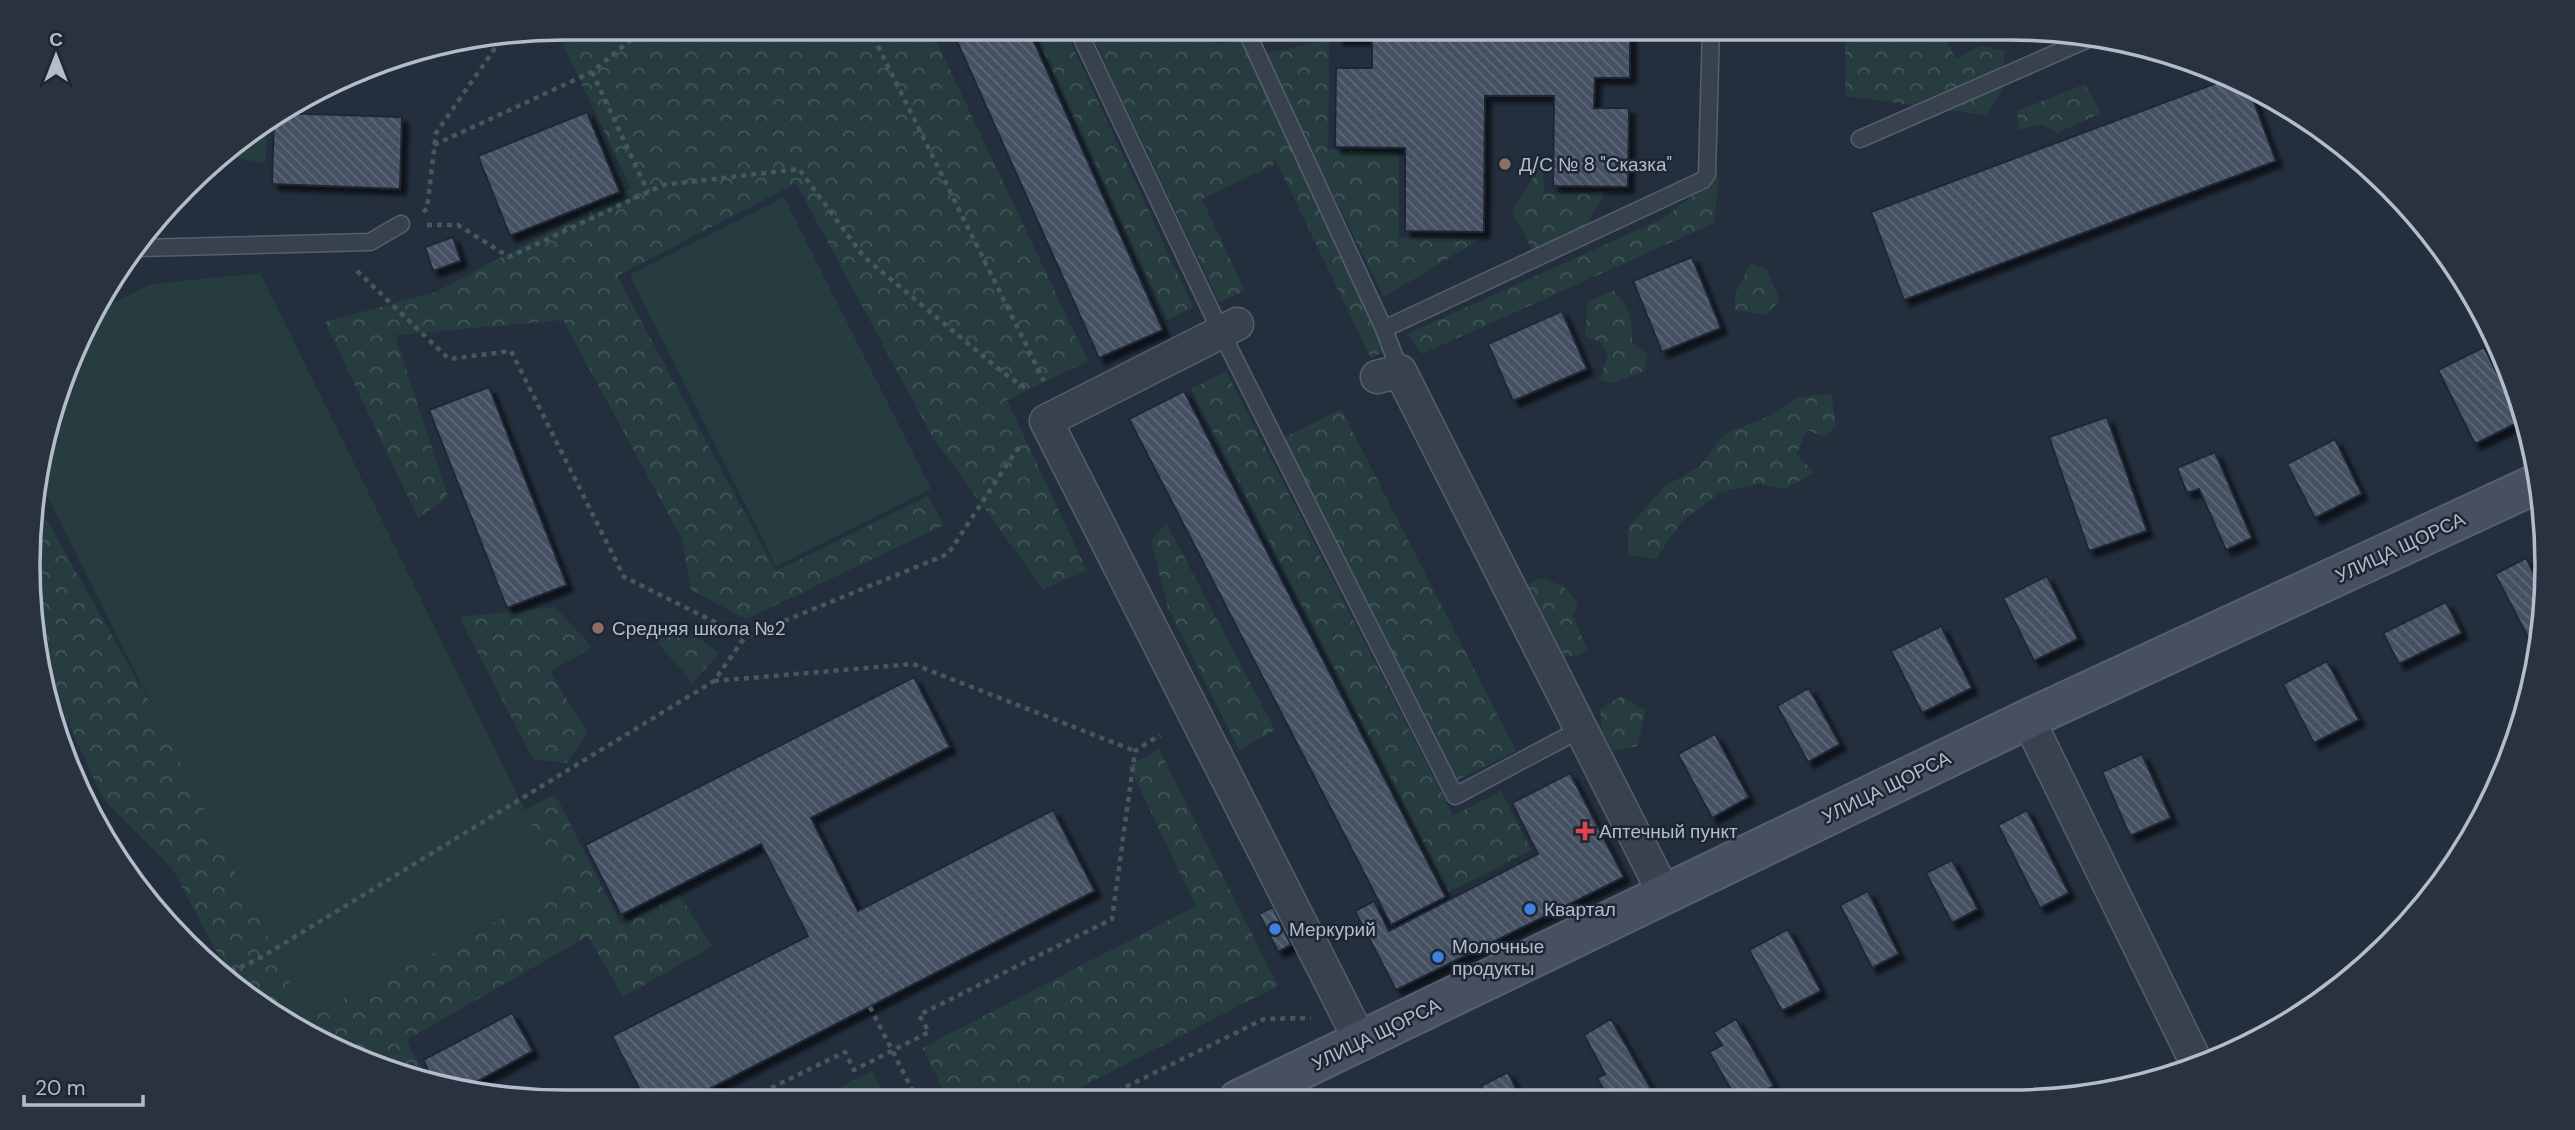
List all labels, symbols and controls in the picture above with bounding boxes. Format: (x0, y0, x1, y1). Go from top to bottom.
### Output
north arrow (21, 21, 91, 91)
text: С (49, 27, 63, 52)
place label: Д/С № 8 "Сказка" (1519, 152, 1672, 177)
marker: Д/С № 8 "Сказка" (1497, 156, 1513, 172)
street label: УЛИЦА ЩОРСА (2331, 506, 2469, 588)
place label: Средняя школа №2 (612, 616, 786, 641)
marker: Средняя школа №2 (590, 620, 606, 636)
street label: УЛИЦА ЩОРСА (1818, 745, 1955, 829)
place label: Аптечный пункт (1599, 819, 1738, 844)
marker: Аптечный пункт (1577, 823, 1593, 839)
place label: Квартал (1544, 897, 1616, 922)
marker: Квартал (1522, 901, 1538, 917)
place label: Меркурий (1289, 917, 1376, 942)
marker: Меркурий (1267, 921, 1283, 937)
place label: Молочные продукты (1452, 934, 1544, 981)
marker: Молочные продукты (1430, 949, 1446, 965)
street label: УЛИЦА ЩОРСА (1308, 992, 1445, 1076)
scale bar (24, 1064, 144, 1108)
text: 20 m (35, 1074, 86, 1102)

